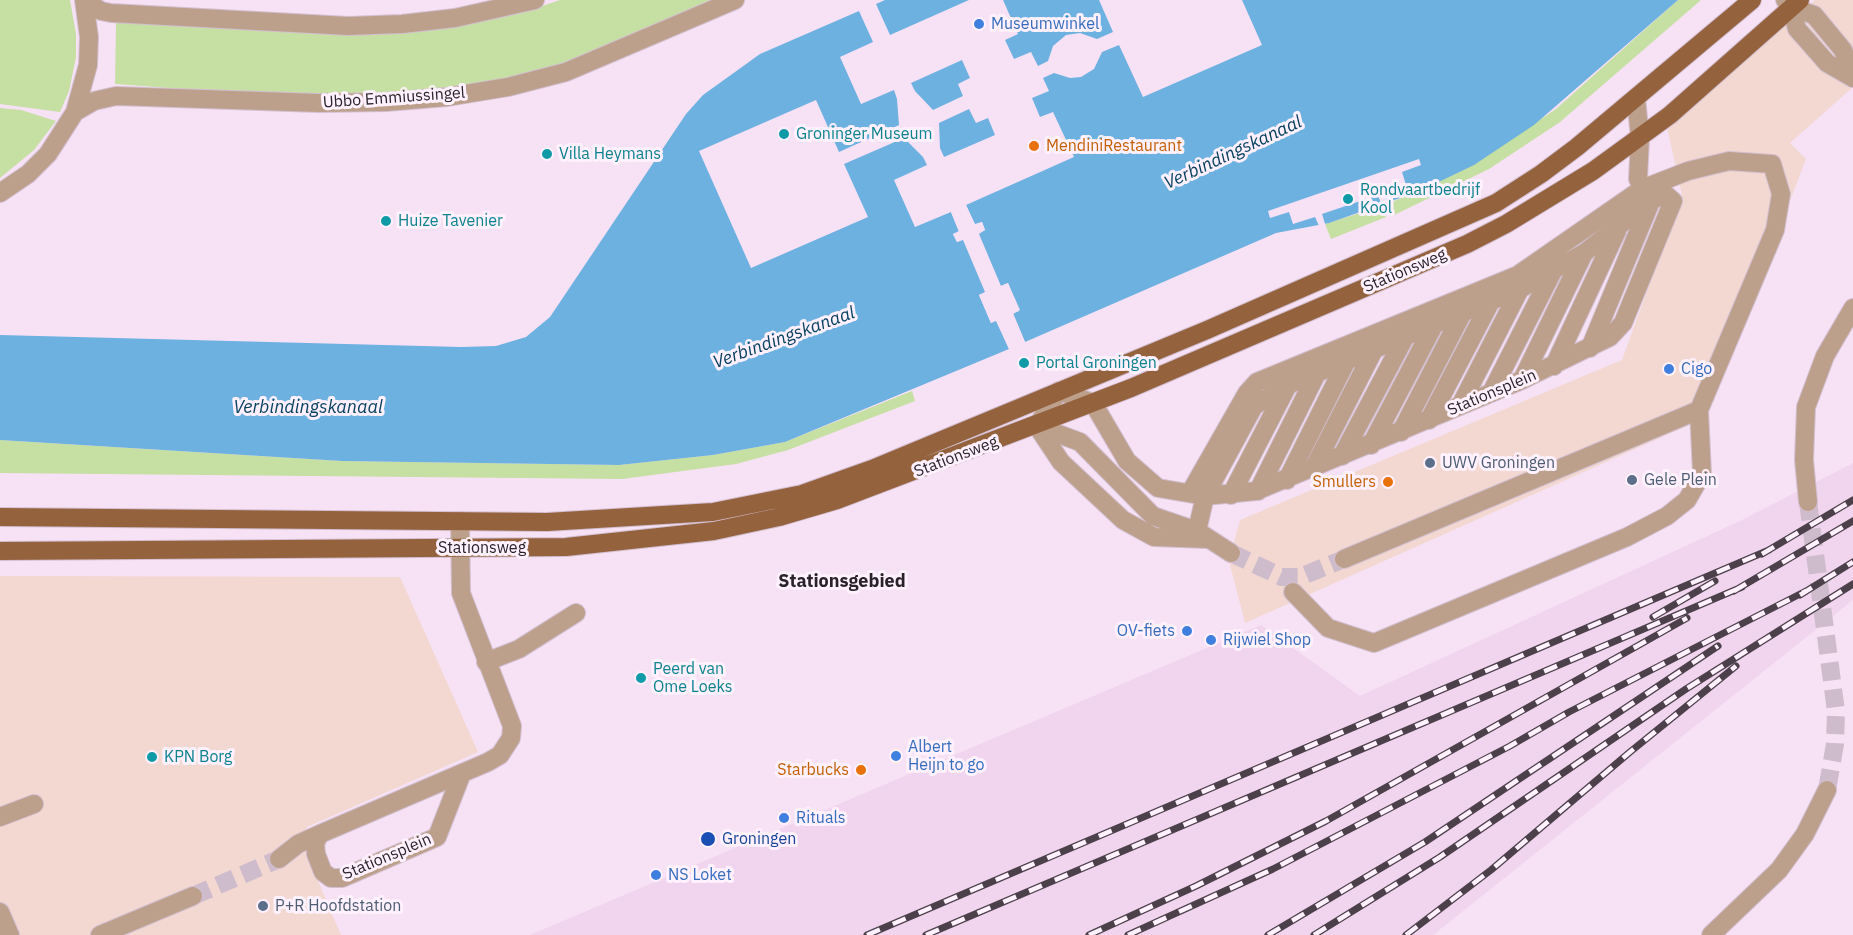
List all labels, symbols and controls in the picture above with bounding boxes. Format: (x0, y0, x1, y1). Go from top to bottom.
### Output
place label: Museumwinkel (991, 14, 1099, 34)
marker: Museumwinkel (972, 17, 986, 31)
street label: Ubbo Emmiussingel (322, 83, 466, 113)
water label: Verbindingskanaal (1161, 112, 1305, 194)
place label: Groninger Museum (796, 124, 933, 144)
marker: Groninger Museum (777, 127, 791, 141)
place label: MendiniRestaurant (1046, 136, 1182, 156)
marker: MendiniRestaurant (1027, 139, 1041, 153)
place label: Villa Heymans (559, 144, 661, 164)
marker: Villa Heymans (540, 147, 554, 161)
place label: Rondvaartbedrijf Kool (1360, 180, 1480, 218)
marker: Rondvaartbedrijf Kool (1341, 192, 1355, 206)
place label: Huize Tavenier (398, 211, 503, 231)
marker: Huize Tavenier (379, 214, 393, 228)
street label: Stationsweg (1361, 245, 1449, 297)
water label: Verbindingskanaal (710, 302, 858, 374)
place label: Portal Groningen (1036, 353, 1157, 373)
marker: Portal Groningen (1017, 356, 1031, 370)
place label: Cigo (1681, 359, 1712, 379)
marker: Cigo (1662, 362, 1676, 376)
street label: Stationsplein (1445, 366, 1539, 420)
water label: Verbindingskanaal (233, 397, 383, 419)
street label: Stationsweg (911, 432, 1001, 482)
place label: UWV Groningen (1442, 453, 1555, 473)
marker: UWV Groningen (1423, 456, 1437, 470)
place label: Gele Plein (1644, 470, 1717, 490)
place label: Smullers (1313, 472, 1376, 492)
marker: Gele Plein (1625, 473, 1639, 487)
marker: Smullers (1381, 475, 1395, 489)
street label: Stationsweg (438, 538, 526, 558)
district label: Stationsgebied (778, 571, 906, 593)
place label: OV-fiets (1117, 621, 1175, 641)
marker: OV-fiets (1180, 624, 1194, 638)
place label: Rijwiel Shop (1223, 630, 1311, 650)
marker: Rijwiel Shop (1204, 633, 1218, 647)
place label: Peerd van Ome Loeks (653, 659, 733, 697)
marker: Peerd van Ome Loeks (634, 671, 648, 685)
place label: Albert Heijn to go (908, 737, 985, 775)
place label: KPN Borg (164, 747, 232, 767)
marker: Albert Heijn to go (889, 749, 903, 763)
marker: KPN Borg (145, 750, 159, 764)
place label: Starbucks (777, 760, 849, 780)
marker: Starbucks (854, 763, 868, 777)
place label: Rituals (796, 808, 846, 828)
marker: Rituals (777, 811, 791, 825)
place label: Groningen (722, 829, 796, 849)
street label: Stationsplein (340, 830, 434, 884)
marker: Groningen (699, 830, 717, 848)
place label: NS Loket (668, 865, 732, 885)
marker: NS Loket (649, 868, 663, 882)
place label: P+R Hoofdstation (275, 896, 401, 916)
marker: P+R Hoofdstation (256, 899, 270, 913)

